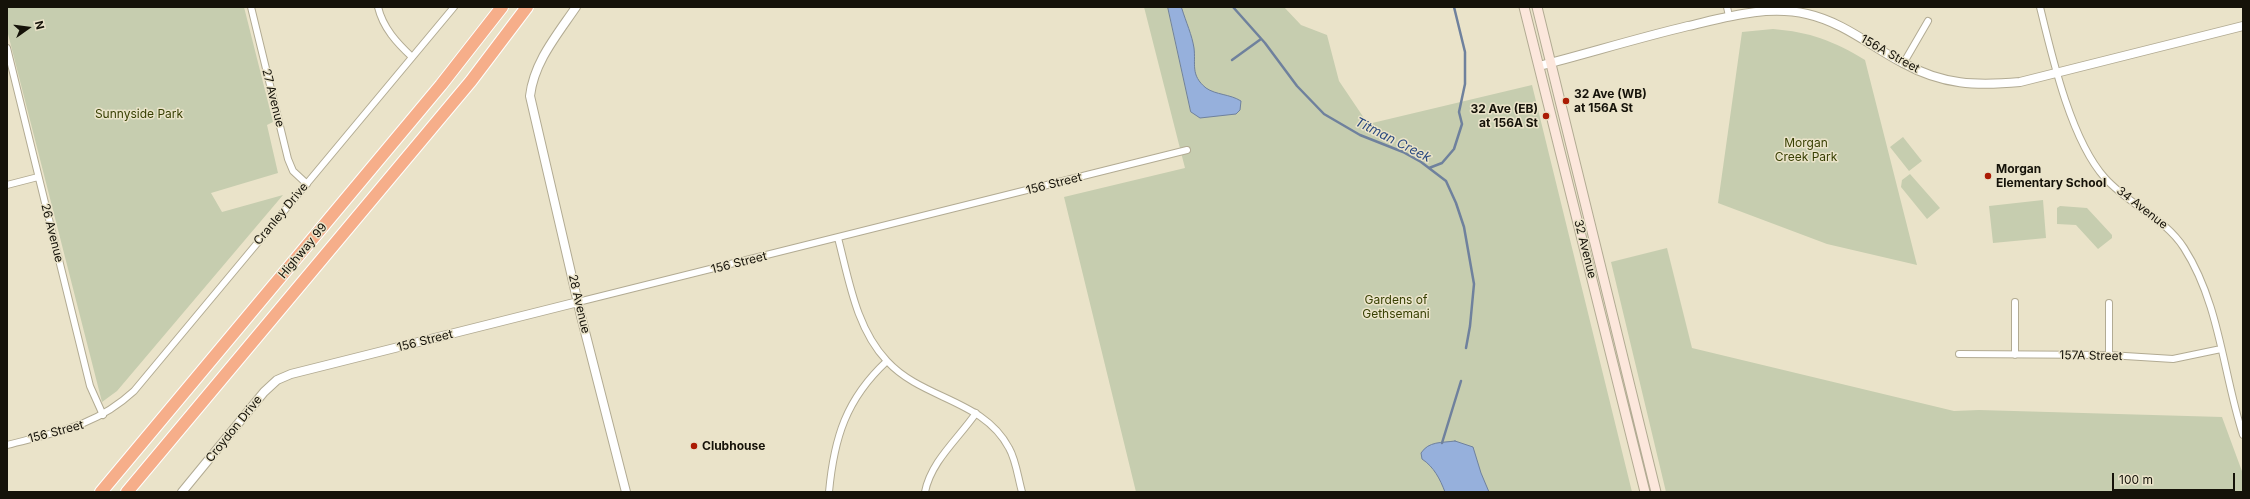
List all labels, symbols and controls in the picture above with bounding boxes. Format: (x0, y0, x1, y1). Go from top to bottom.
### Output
north arrow (8, 8, 48, 48)
text: N (32, 19, 47, 31)
street label: 156A Street (1858, 32, 1922, 76)
street label: 27 Avenue (259, 67, 287, 129)
place label: 32 Ave (WB) at 156A St (1574, 87, 1647, 115)
marker: 32 Ave (WB) at 156A St (1561, 96, 1571, 106)
place label: 32 Ave (EB) at 156A St (1470, 102, 1538, 130)
park label: Sunnyside Park (95, 107, 183, 121)
marker: 32 Ave (EB) at 156A St (1541, 111, 1551, 121)
water label: Titman Creek (1353, 114, 1433, 166)
park label: Morgan Creek Park (1775, 136, 1837, 164)
place label: Morgan Elementary School (1996, 162, 2106, 190)
street label: 156 Street (1025, 170, 1083, 198)
marker: Morgan Elementary School (1983, 171, 1993, 181)
street label: Cranley Drive (251, 180, 311, 248)
street label: 34 Avenue (2114, 184, 2170, 232)
street label: 26 Avenue (38, 202, 66, 264)
street label: 32 Avenue (1571, 218, 1599, 280)
street label: Highway 99 (276, 220, 330, 282)
street label: 156 Street (710, 249, 768, 277)
street label: 28 Avenue (565, 273, 593, 335)
park label: Gardens of Gethsemani (1362, 293, 1430, 321)
street label: 156 Street (396, 327, 454, 355)
street label: 157A Street (2059, 348, 2123, 364)
street label: Croydon Drive (203, 393, 265, 465)
street label: 156 Street (27, 418, 85, 446)
place label: Clubhouse (702, 439, 765, 453)
marker: Clubhouse (689, 441, 699, 451)
scale bar (2114, 465, 2237, 491)
text: 100 m (2119, 472, 2153, 487)

